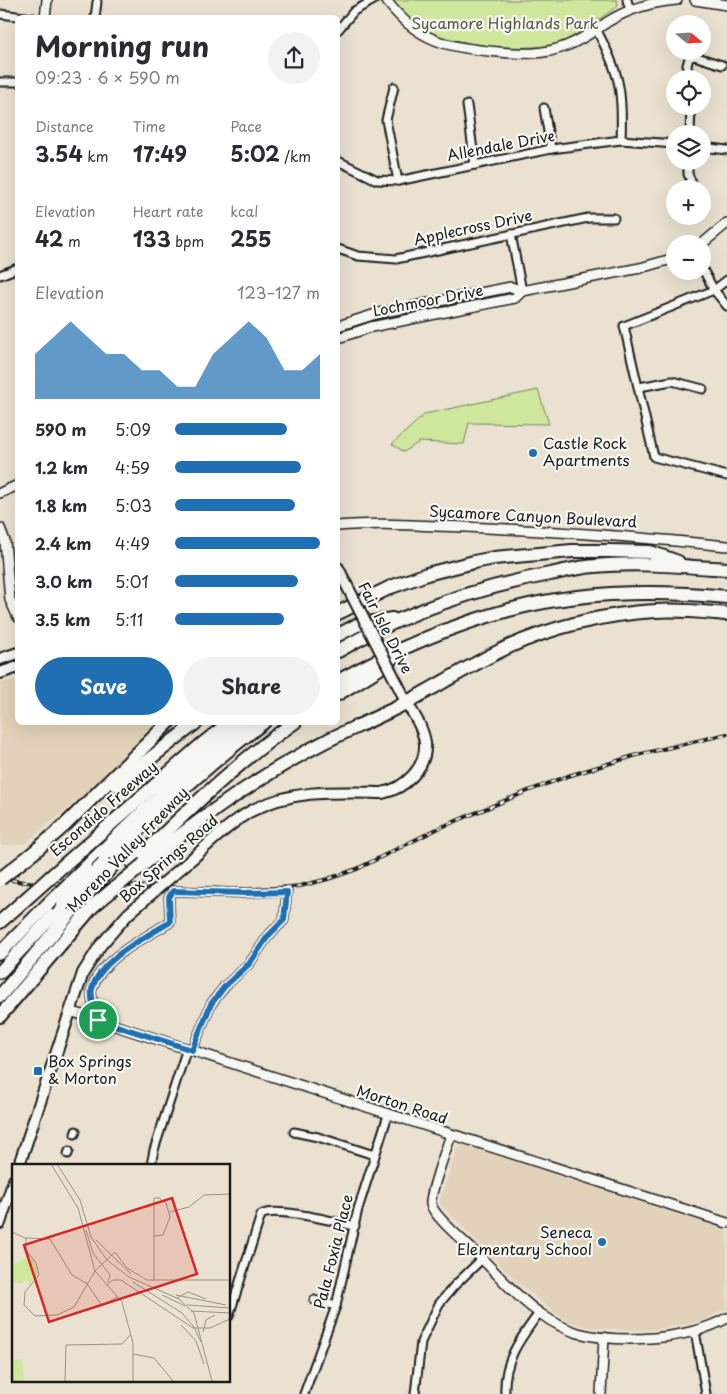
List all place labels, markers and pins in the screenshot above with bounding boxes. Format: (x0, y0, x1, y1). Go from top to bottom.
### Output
place label: Castle Rock Apartments (543, 431, 630, 471)
marker: Castle Rock Apartments (527, 447, 539, 459)
pin (77, 999, 119, 1041)
place label: Box Springs & Morton (48, 1049, 132, 1089)
marker: Box Springs & Morton (32, 1065, 44, 1077)
place label: Seneca Elementary School (457, 1220, 593, 1260)
marker: Seneca Elementary School (596, 1236, 608, 1248)

